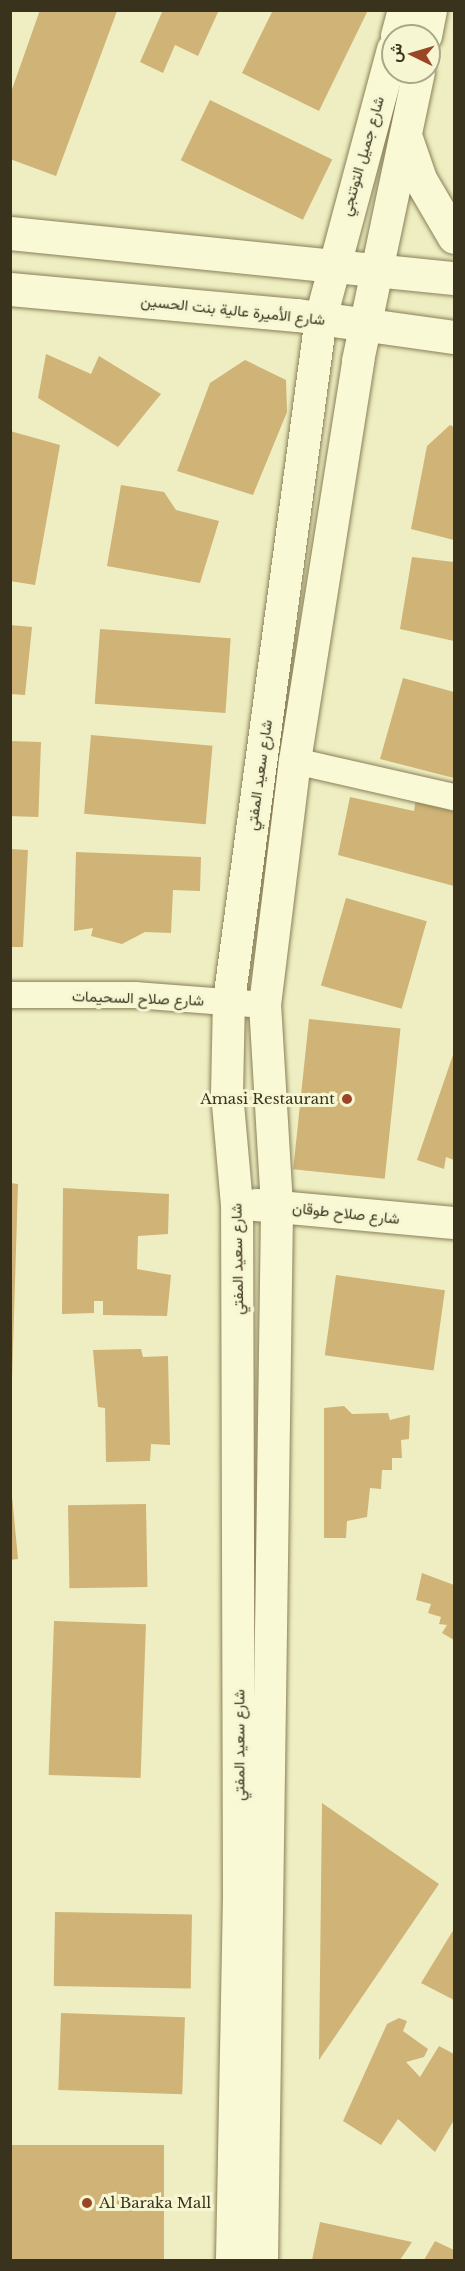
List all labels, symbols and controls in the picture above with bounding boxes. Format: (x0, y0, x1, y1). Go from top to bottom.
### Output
north arrow (381, 24, 441, 84)
text: ش (384, 42, 406, 63)
street label: شارع جميل التوتنجي (336, 94, 388, 218)
street label: شارع الأميرة عالية بنت الحسين (140, 291, 326, 329)
street label: شارع سعيد المفتي (242, 718, 276, 832)
street label: شارع صلاح السحيمات (72, 987, 204, 1009)
place label: Amasi Restaurant (200, 1090, 335, 1108)
marker: Amasi Restaurant (340, 1092, 354, 1106)
street label: شارع صلاح طوقان (291, 1198, 401, 1228)
street label: شارع سعيد المفتي (227, 1203, 247, 1315)
street label: شارع سعيد المفتي (230, 1689, 248, 1801)
place label: Al Baraka Mall (99, 2194, 211, 2212)
marker: Al Baraka Mall (80, 2196, 94, 2210)

